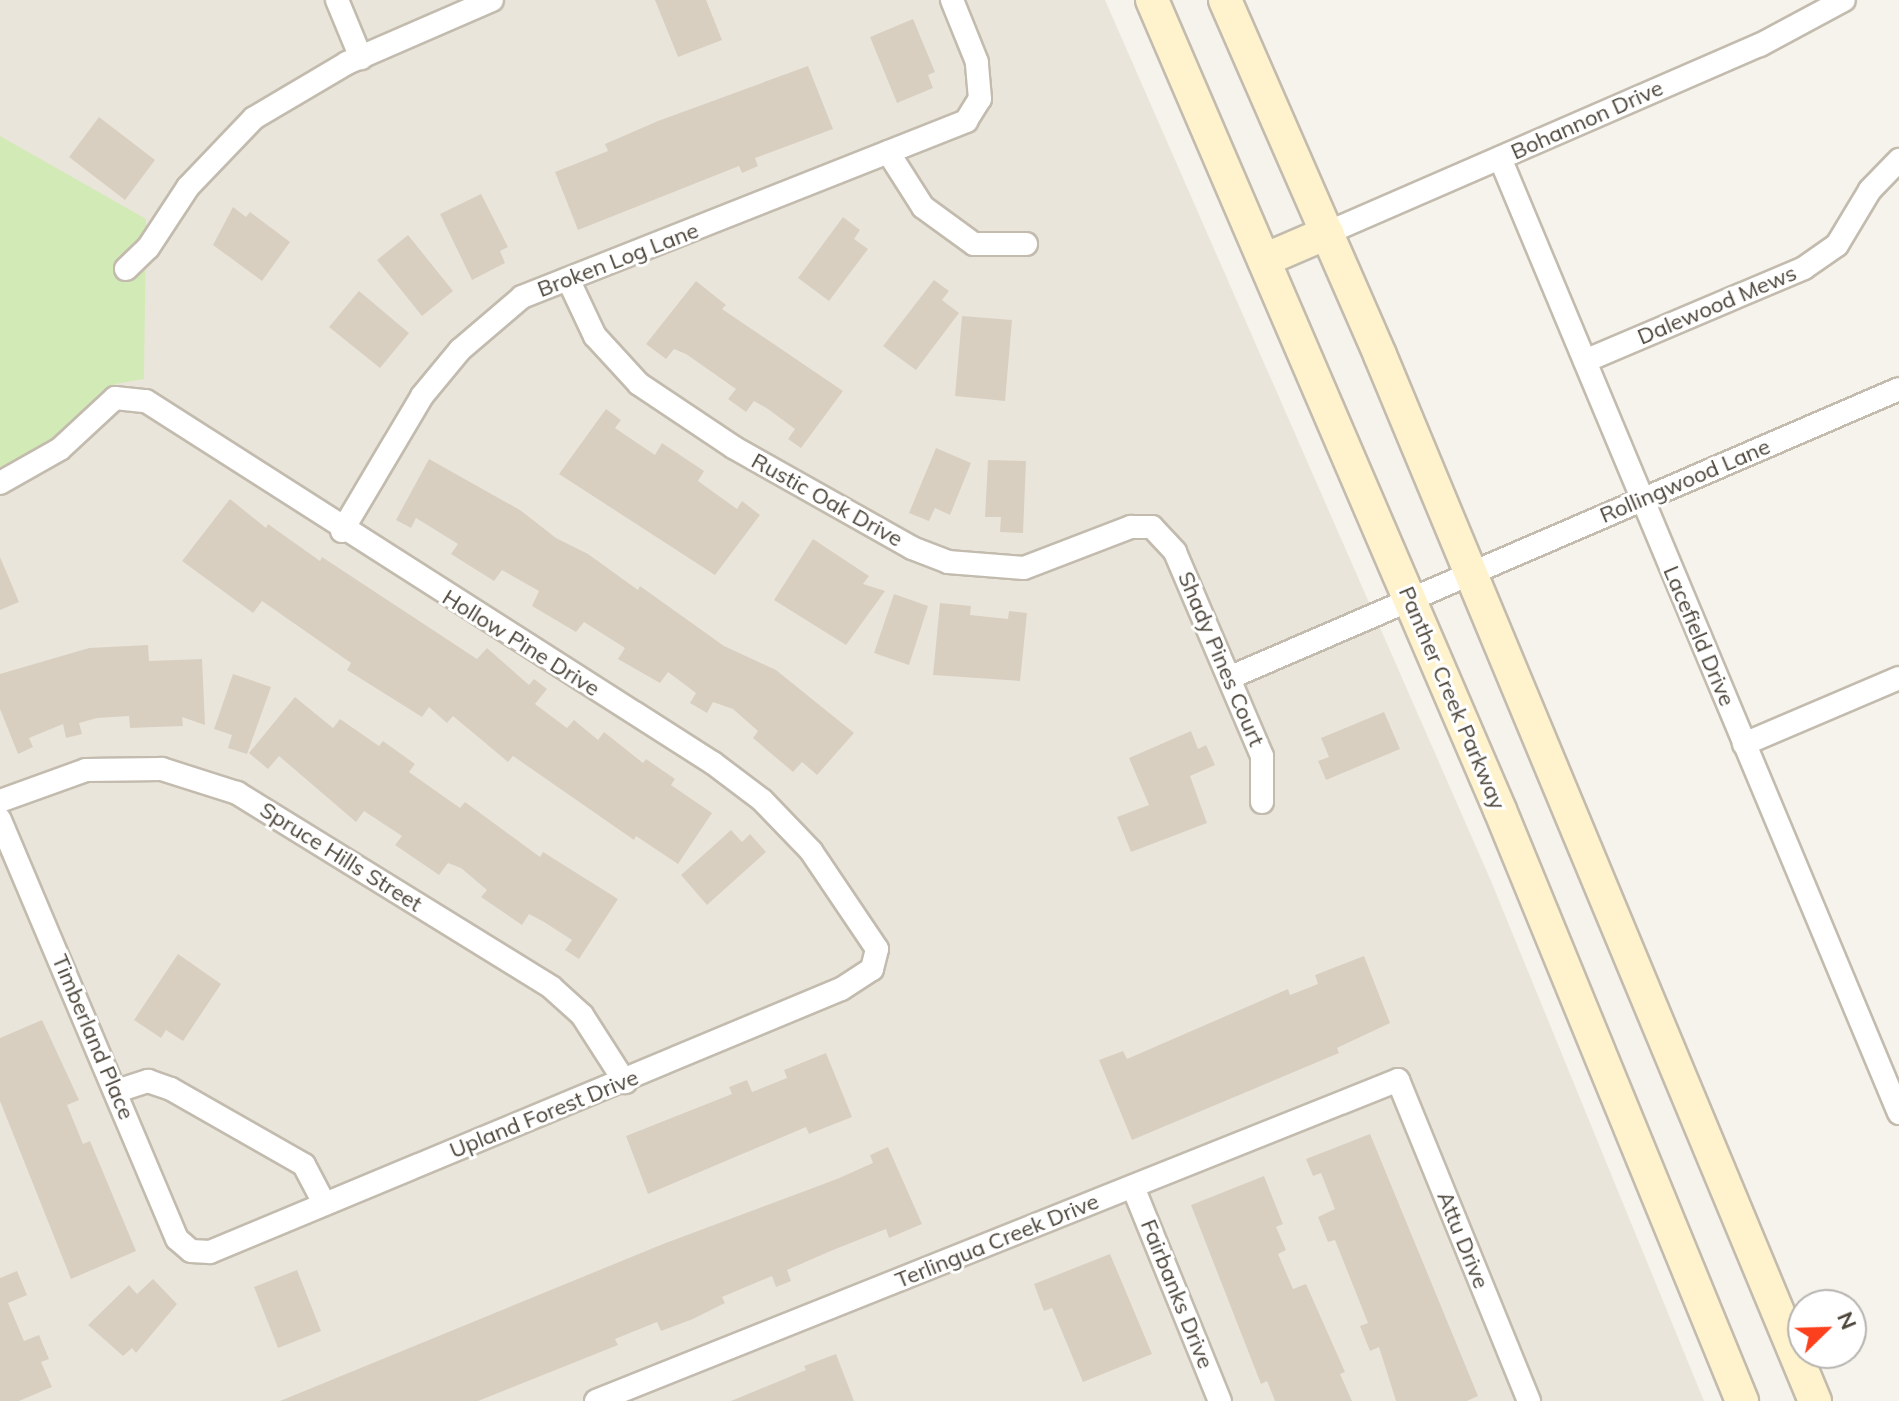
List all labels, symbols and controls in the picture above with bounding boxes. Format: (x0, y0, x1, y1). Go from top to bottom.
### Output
street label: Bohannon Drive (1507, 75, 1667, 165)
street label: Broken Log Lane (534, 217, 702, 303)
street label: Dalewood Mews (1633, 260, 1801, 350)
street label: Rollingwood Lane (1596, 433, 1774, 529)
street label: Rustic Oak Drive (747, 448, 907, 552)
street label: Lacefield Drive (1658, 562, 1740, 710)
street label: Shady Pines Court (1172, 568, 1270, 750)
street label: Panther Creek Parkway (1393, 583, 1511, 813)
street label: Hollow Pine Drive (437, 584, 605, 702)
street label: Spruce Hills Street (255, 797, 427, 917)
street label: Timberland Place (46, 951, 140, 1123)
street label: Upland Forest Drive (446, 1064, 642, 1164)
street label: Attu Drive (1432, 1187, 1494, 1293)
street label: Terlingua Creek Drive (892, 1188, 1102, 1294)
street label: Fairbanks Drive (1135, 1216, 1219, 1372)
north arrow (1787, 1289, 1867, 1369)
text: N (1831, 1307, 1863, 1334)

